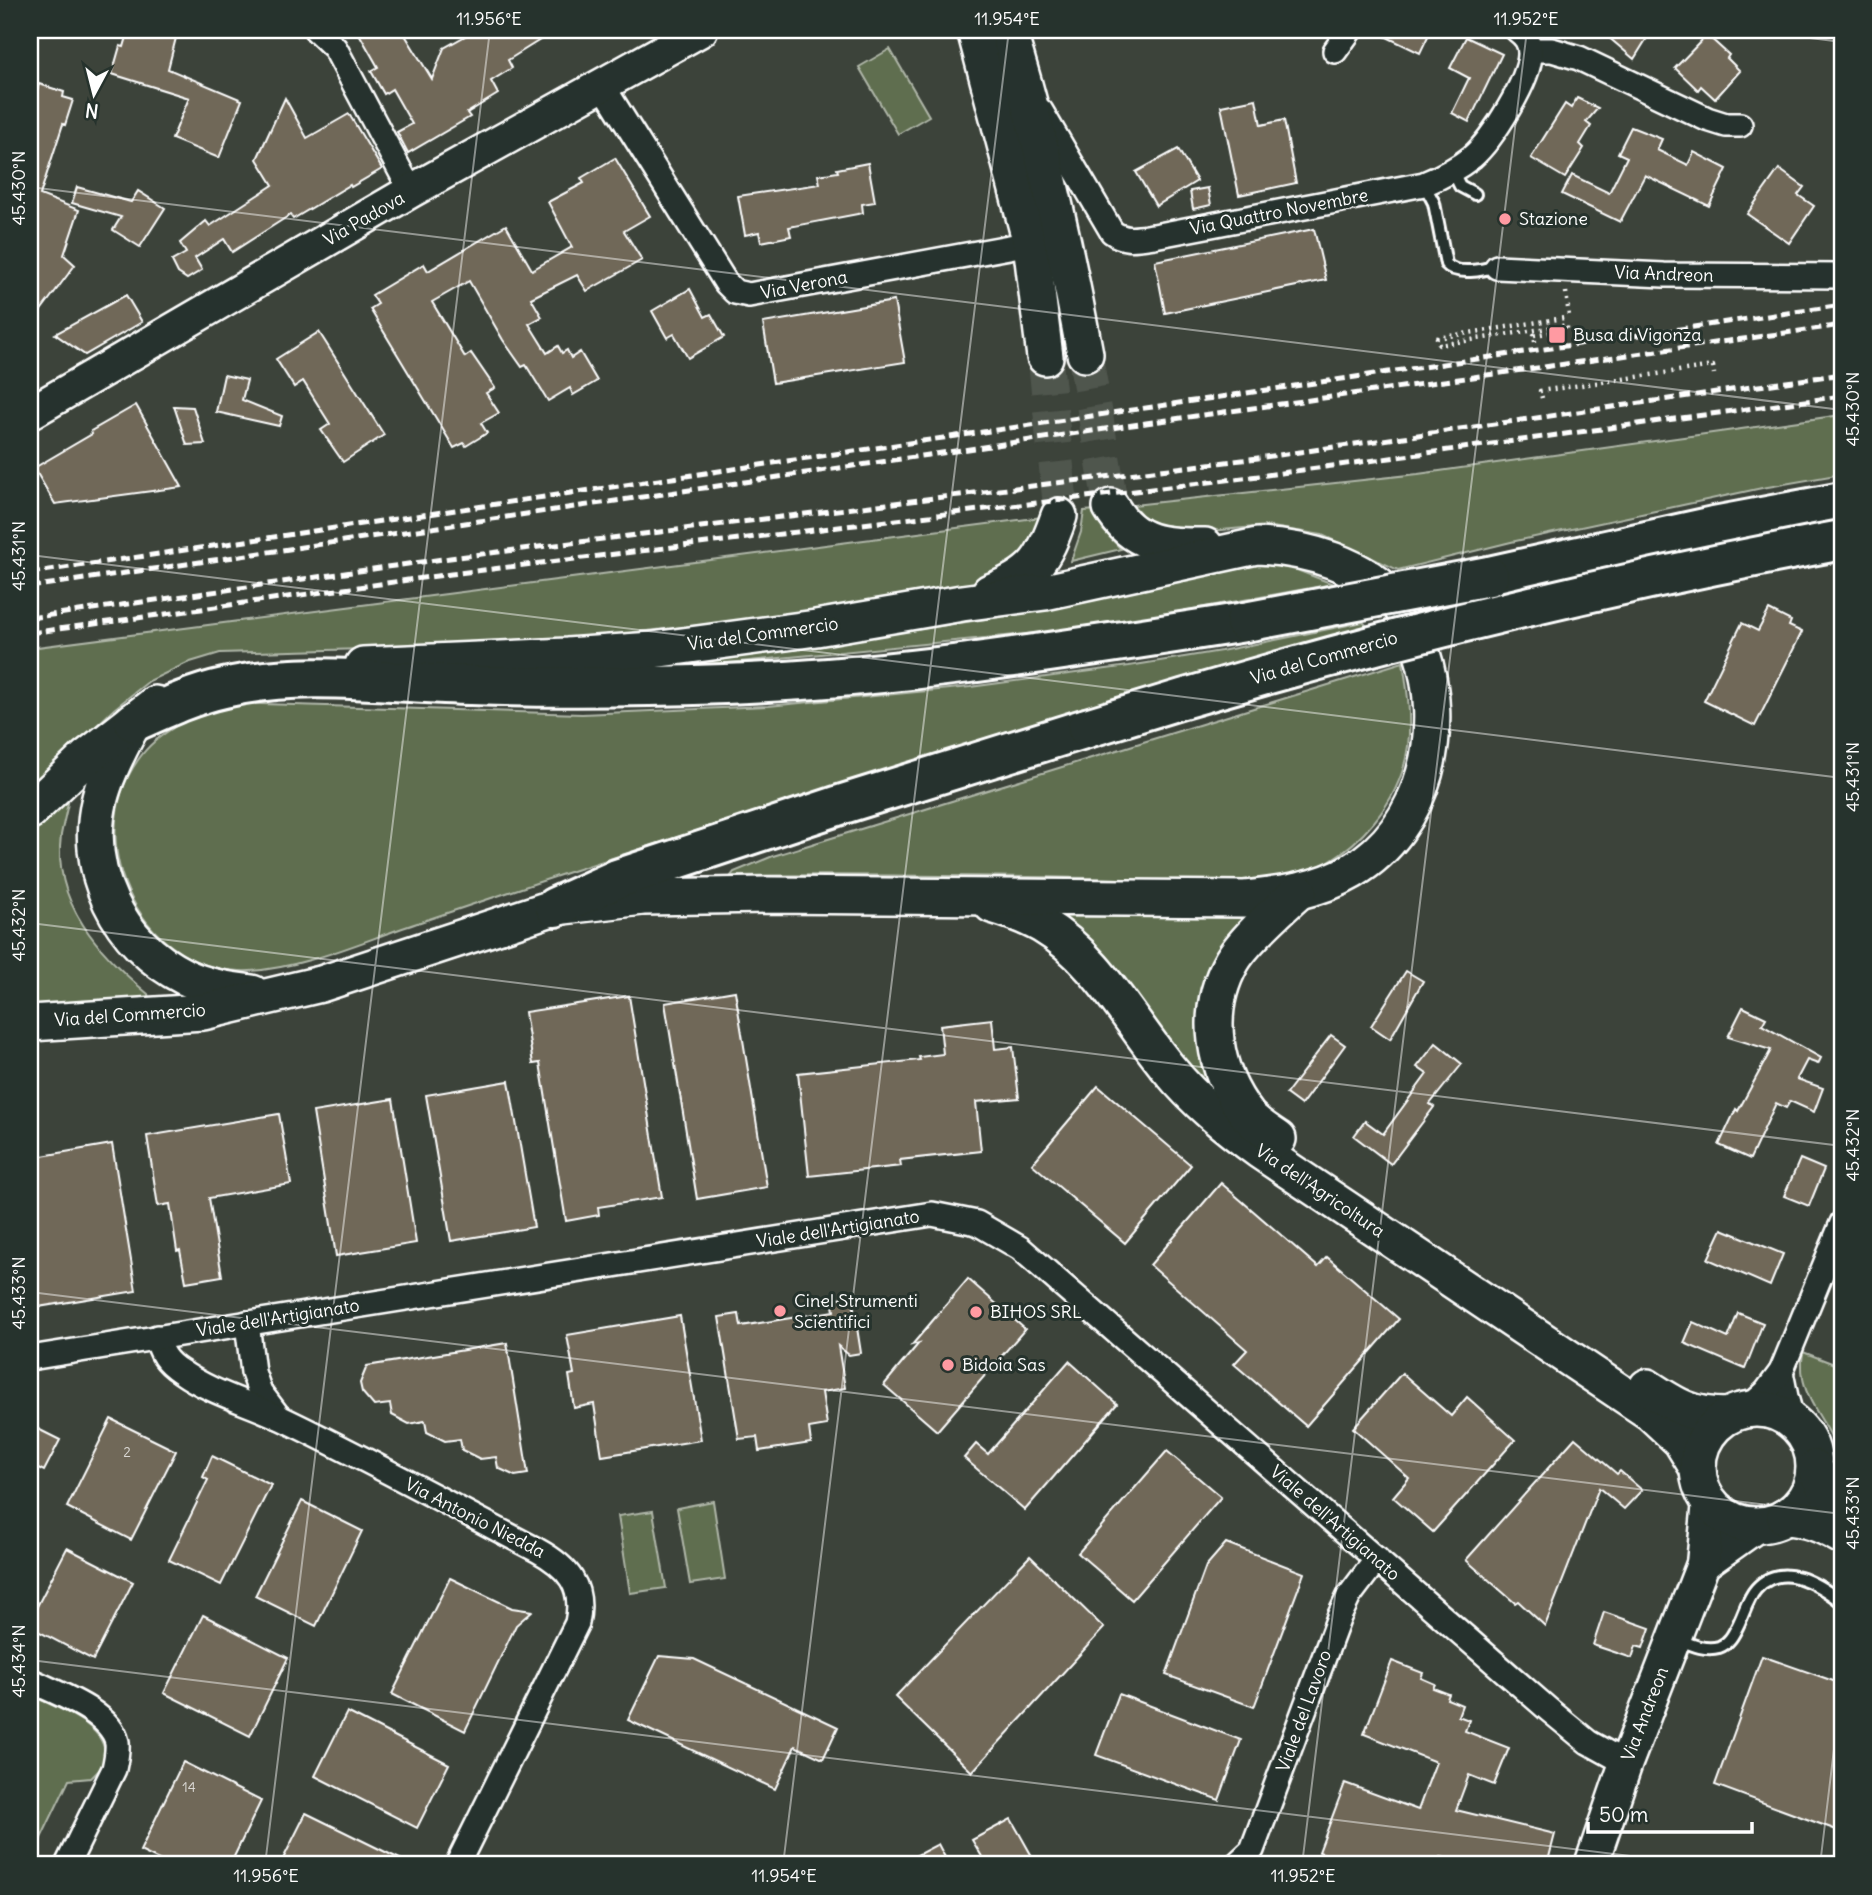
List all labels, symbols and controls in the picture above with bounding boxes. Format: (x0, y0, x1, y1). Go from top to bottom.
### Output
text: 11.956°E (456, 7, 522, 30)
text: 11.954°E (974, 7, 1040, 30)
text: 11.952°E (1493, 7, 1559, 30)
north arrow (60, 60, 130, 130)
text: N (84, 98, 100, 124)
text: 45.430°N (7, 150, 30, 226)
street label: Via Quattro Novembre (1188, 183, 1370, 240)
street label: Via Padova (319, 186, 408, 251)
place label: Stazione (1519, 207, 1588, 230)
marker: Stazione (1497, 211, 1513, 227)
street label: Via Andreon (1614, 260, 1714, 287)
street label: Via Verona (758, 265, 849, 304)
place label: Busa di Vigonza (1573, 323, 1702, 346)
marker: Busa di Vigonza (1547, 325, 1567, 345)
text: 45.430°N (1841, 371, 1864, 447)
text: 45.431°N (7, 521, 30, 591)
street label: Via del Commercio (686, 612, 840, 655)
street label: Via del Commercio (1248, 626, 1400, 690)
text: 45.431°N (1841, 742, 1864, 812)
text: 45.432°N (7, 888, 30, 962)
street label: Via del Commercio (53, 998, 207, 1031)
text: 45.432°N (1841, 1108, 1864, 1182)
street label: Via dell'Agricoltura (1251, 1139, 1389, 1242)
street label: Viale dell'Artigianato (755, 1204, 921, 1253)
text: 45.433°N (7, 1256, 30, 1330)
place label: Cinel Strumenti Scientifici (794, 1289, 918, 1333)
street label: Viale dell'Artigianato (195, 1293, 361, 1342)
place label: BIHOS SRL (990, 1300, 1082, 1323)
marker: Cinel Strumenti Scientifici (772, 1303, 788, 1319)
marker: BIHOS SRL (968, 1304, 984, 1320)
place label: Bidoia Sas (962, 1353, 1046, 1376)
marker: Bidoia Sas (940, 1357, 956, 1373)
house number: 2 (123, 1443, 131, 1461)
street label: Viale dell'Artigianato (1266, 1460, 1405, 1585)
street label: Via Antonio Niedda (401, 1472, 549, 1563)
text: 45.433°N (1841, 1476, 1864, 1550)
text: 45.434°N (7, 1624, 30, 1698)
street label: Viale del Lavoro (1271, 1647, 1336, 1775)
street label: Via Andreon (1616, 1663, 1673, 1764)
house number: 14 (182, 1778, 196, 1796)
scale bar (1588, 1790, 1753, 1834)
text: 50 m (1599, 1801, 1648, 1828)
text: 11.956°E (233, 1864, 299, 1887)
text: 11.954°E (751, 1864, 817, 1887)
text: 11.952°E (1270, 1864, 1336, 1887)

